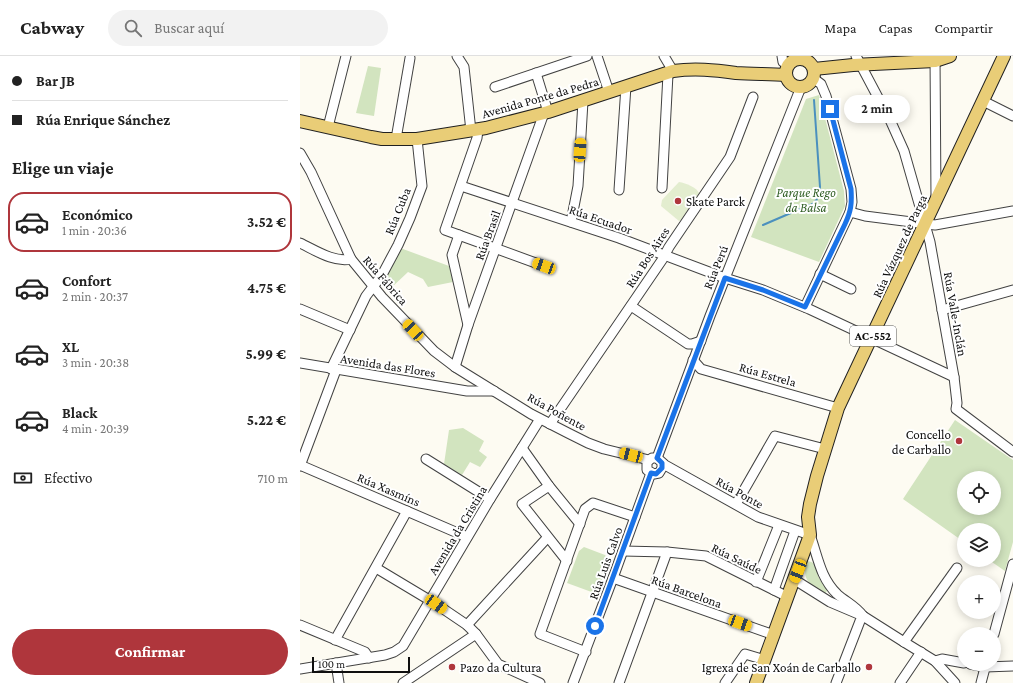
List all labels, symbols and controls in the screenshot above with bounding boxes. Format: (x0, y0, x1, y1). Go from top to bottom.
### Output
search box (108, 10, 388, 46)
text: Cabway (20, 17, 84, 38)
icon: search (122, 17, 144, 39)
text: Buscar aquí (154, 20, 224, 36)
text: Mapa (825, 20, 857, 36)
text: Capas (879, 20, 913, 36)
text: Compartir (935, 20, 993, 36)
text: Bar JB (36, 73, 75, 89)
street label: Avenida Ponte da Pedra (480, 74, 600, 121)
callout: 2 min (844, 95, 910, 123)
route end (821, 100, 839, 118)
text: 2 min (861, 101, 893, 116)
text: Rúa Enrique Sánchez (36, 112, 170, 128)
car (573, 138, 587, 162)
text: Elige un viaje (12, 158, 114, 178)
street label: Rúa Cuba (381, 185, 414, 237)
park label: Parque Rego da Balsa (776, 185, 836, 215)
street label: Rúa Vázquez de Parga (869, 192, 930, 300)
place label: Skate Parck (686, 194, 746, 209)
marker: Skate Parck (673, 196, 683, 206)
street label: Rúa Ecuador (567, 202, 635, 237)
icon: car (14, 204, 50, 240)
text: Económico (62, 207, 133, 223)
street label: Rúa Brasil (472, 208, 504, 262)
text: 3.52 € (247, 214, 286, 230)
text: 1 min · 20:36 (62, 223, 127, 238)
street label: Rúa Bos Aires (622, 224, 673, 290)
street label: Rúa Perú (700, 243, 731, 291)
street label: Rúa Fábrica (360, 253, 411, 308)
car (531, 256, 557, 276)
icon: car (14, 270, 50, 306)
street label: Rúa Valle-Inclán (941, 271, 970, 357)
text: Confort (62, 273, 111, 289)
text: 4.75 € (247, 280, 286, 296)
text: 2 min · 20:37 (62, 289, 128, 304)
car (400, 317, 426, 343)
road number: AC-552 (850, 326, 896, 346)
icon: car (14, 336, 50, 372)
text: XL (62, 339, 79, 355)
text: 5.99 € (246, 346, 286, 362)
street label: Avenida das Flores (339, 351, 437, 380)
text: 3 min · 20:38 (62, 355, 129, 370)
street label: Rúa Estrela (738, 359, 798, 390)
street label: Rúa Poñente (525, 389, 589, 434)
icon: car (14, 402, 50, 438)
text: Black (62, 405, 97, 421)
text: 5.22 € (247, 412, 286, 428)
text: 4 min · 20:39 (62, 421, 129, 436)
place label: Concello de Carballo (892, 427, 951, 457)
marker: Concello de Carballo (954, 436, 964, 446)
car (618, 446, 644, 464)
icon: cash (12, 467, 34, 489)
text: Efectivo (44, 470, 92, 486)
street label: Rúa Xasmíns (355, 470, 422, 509)
text: 710 m (257, 471, 288, 486)
map controls (957, 471, 1001, 671)
button: locate (957, 471, 1001, 515)
street label: Rúa Ponte (713, 473, 766, 512)
street label: Avenida da Cristina (425, 483, 490, 577)
button: layers (957, 523, 1001, 567)
street label: Rúa Luis Calvo (585, 525, 626, 601)
street label: Rúa Saúde (709, 540, 765, 577)
car (788, 558, 808, 584)
street label: Rúa Barcelona (650, 572, 724, 611)
button: + (957, 575, 1001, 619)
car (423, 592, 449, 616)
car (727, 613, 753, 633)
route start (586, 617, 604, 635)
button: − (957, 627, 1001, 671)
button: Confirmar (12, 629, 288, 675)
scale bar (312, 655, 410, 674)
text: 100 m (318, 658, 345, 670)
place label: Pazo da Cultura (460, 660, 542, 675)
place label: Igrexa de San Xoán de Carballo (702, 660, 861, 675)
marker: Pazo da Cultura (447, 662, 457, 672)
marker: Igrexa de San Xoán de Carballo (864, 662, 874, 672)

